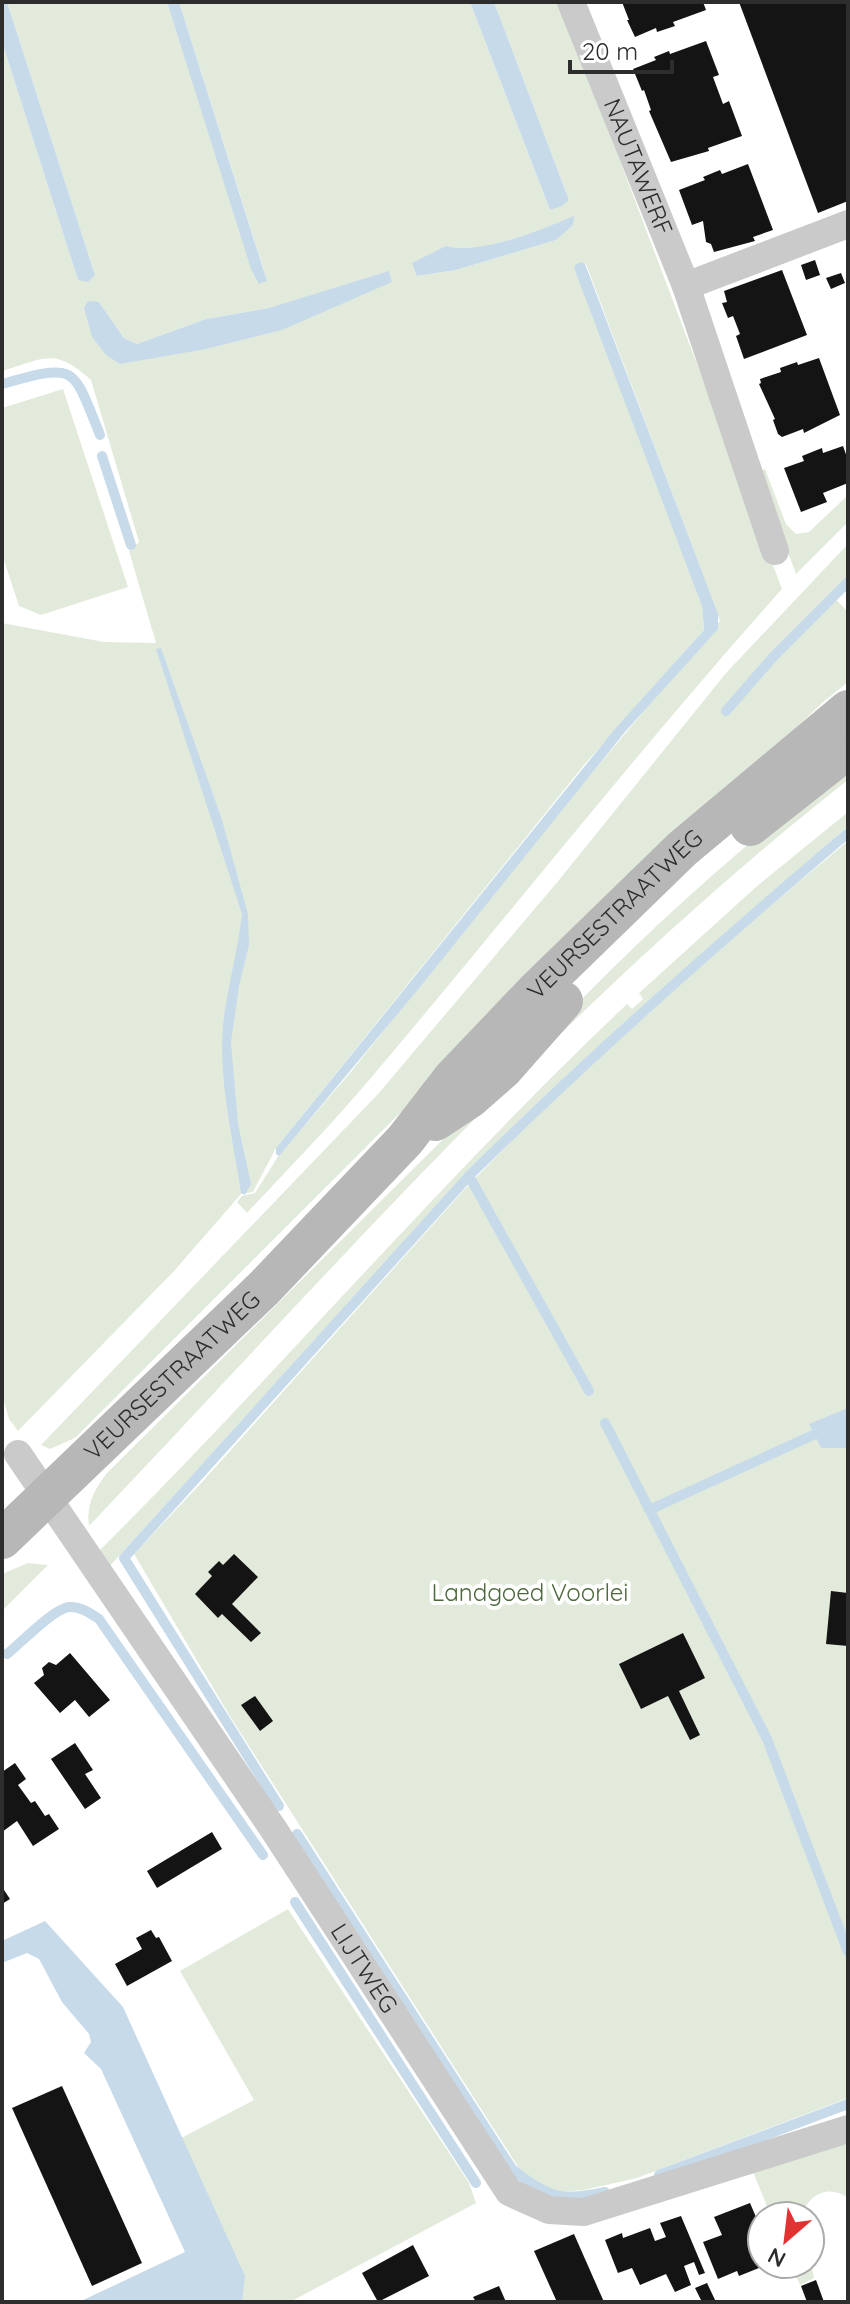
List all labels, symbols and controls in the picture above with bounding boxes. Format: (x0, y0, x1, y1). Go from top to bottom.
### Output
scale bar (570, 24, 672, 74)
text: 20 m (582, 36, 638, 66)
street label: NAUTAWERF (598, 94, 680, 239)
street label: VEURSESTRAATWEG (520, 822, 708, 1005)
street label: VEURSESTRAATWEG (78, 1284, 266, 1466)
park label: Landgoed Voorlei (432, 1577, 629, 1607)
street label: LIJTWEG (325, 1918, 405, 2018)
north arrow (746, 2200, 826, 2280)
text: N (763, 2242, 790, 2274)

